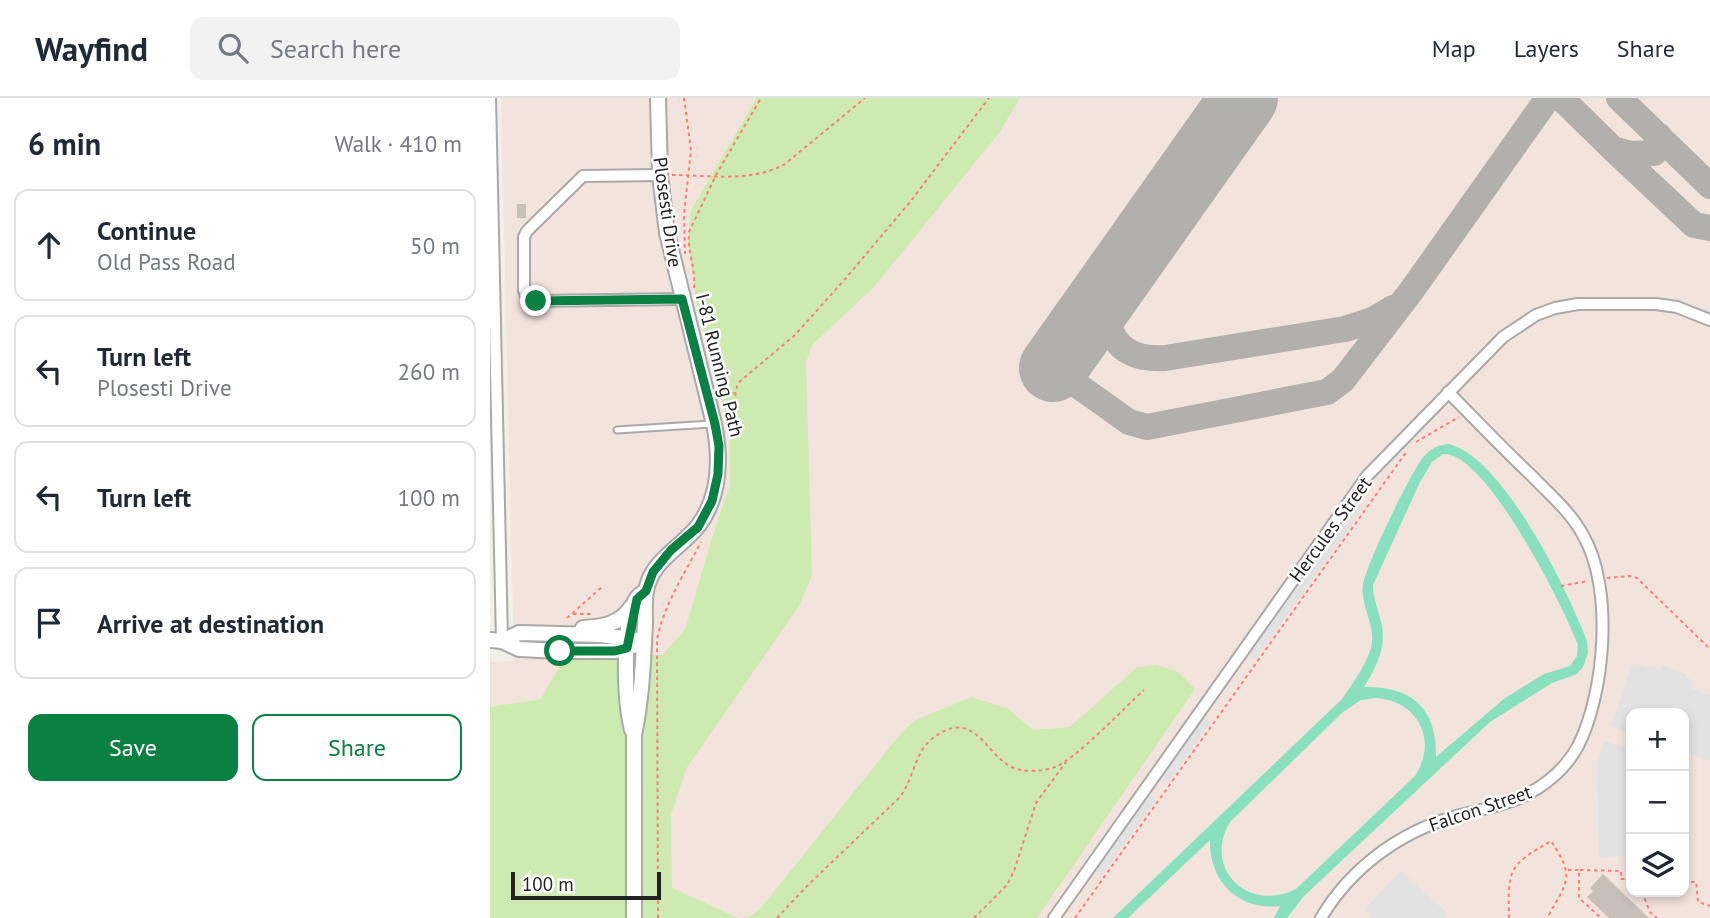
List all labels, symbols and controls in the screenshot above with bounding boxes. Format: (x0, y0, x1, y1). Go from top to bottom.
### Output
search box (190, 17, 680, 80)
text: Wayfind (35, 27, 148, 70)
icon: search (214, 29, 252, 67)
text: Search here (270, 32, 401, 65)
text: Map (1432, 33, 1476, 64)
text: Layers (1514, 33, 1579, 64)
text: Share (1617, 33, 1675, 64)
text: 6 min (28, 124, 101, 163)
text: Walk · 410 m (335, 129, 462, 158)
street label: Plosesti Drive (648, 155, 688, 269)
text: Continue (97, 214, 196, 247)
icon: ahead (30, 226, 68, 264)
text: 50 m (410, 231, 460, 260)
text: Old Pass Road (97, 247, 236, 276)
route end (520, 285, 551, 316)
street label: I-81 Running Path (691, 291, 749, 439)
text: Turn left (97, 340, 191, 373)
icon: left (30, 352, 68, 390)
text: 260 m (398, 357, 460, 386)
text: Plosesti Drive (97, 373, 232, 402)
street label: Hercules Street (1284, 471, 1377, 586)
icon: left (30, 478, 68, 516)
text: Turn left (97, 481, 191, 514)
text: 100 m (398, 483, 460, 512)
icon: arrive (30, 604, 68, 642)
text: Arrive at destination (97, 607, 324, 640)
route start (544, 635, 575, 666)
map controls (1626, 708, 1689, 897)
button: + (1626, 708, 1689, 771)
button: Save (28, 714, 238, 781)
button: Share (252, 714, 462, 781)
button: − (1626, 771, 1689, 834)
street label: Falcon Street (1425, 779, 1535, 837)
button: layers (1626, 834, 1689, 897)
scale bar (511, 869, 662, 901)
text: 100 m (522, 872, 574, 896)

